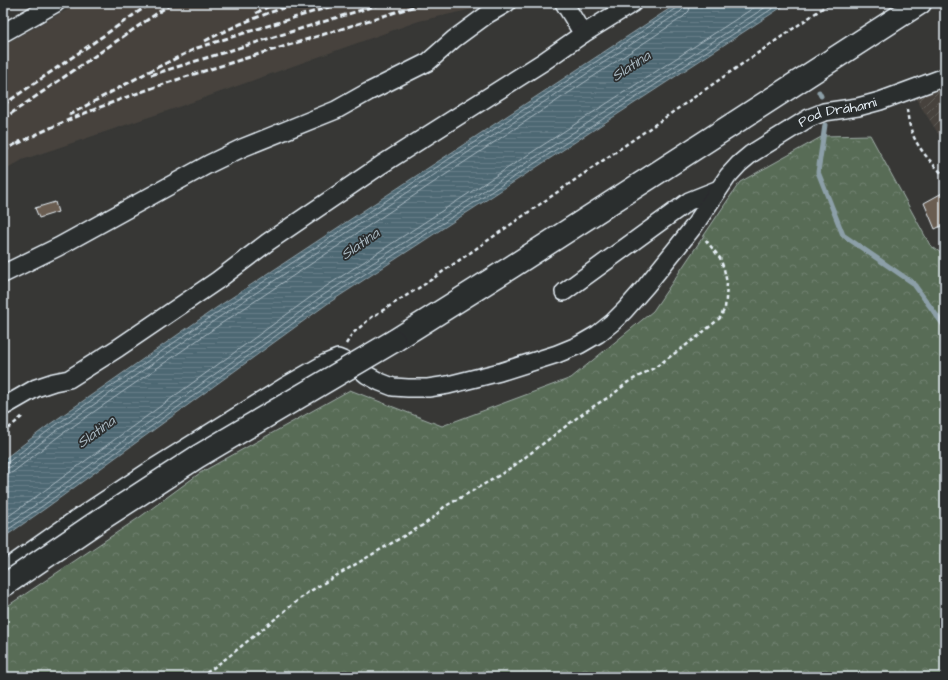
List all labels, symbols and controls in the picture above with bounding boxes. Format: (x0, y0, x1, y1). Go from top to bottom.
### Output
water label: Slatina (607, 45, 656, 87)
street label: Pod Dráhami (794, 92, 879, 132)
water label: Slatina (336, 222, 385, 265)
water label: Slatina (72, 410, 121, 453)

